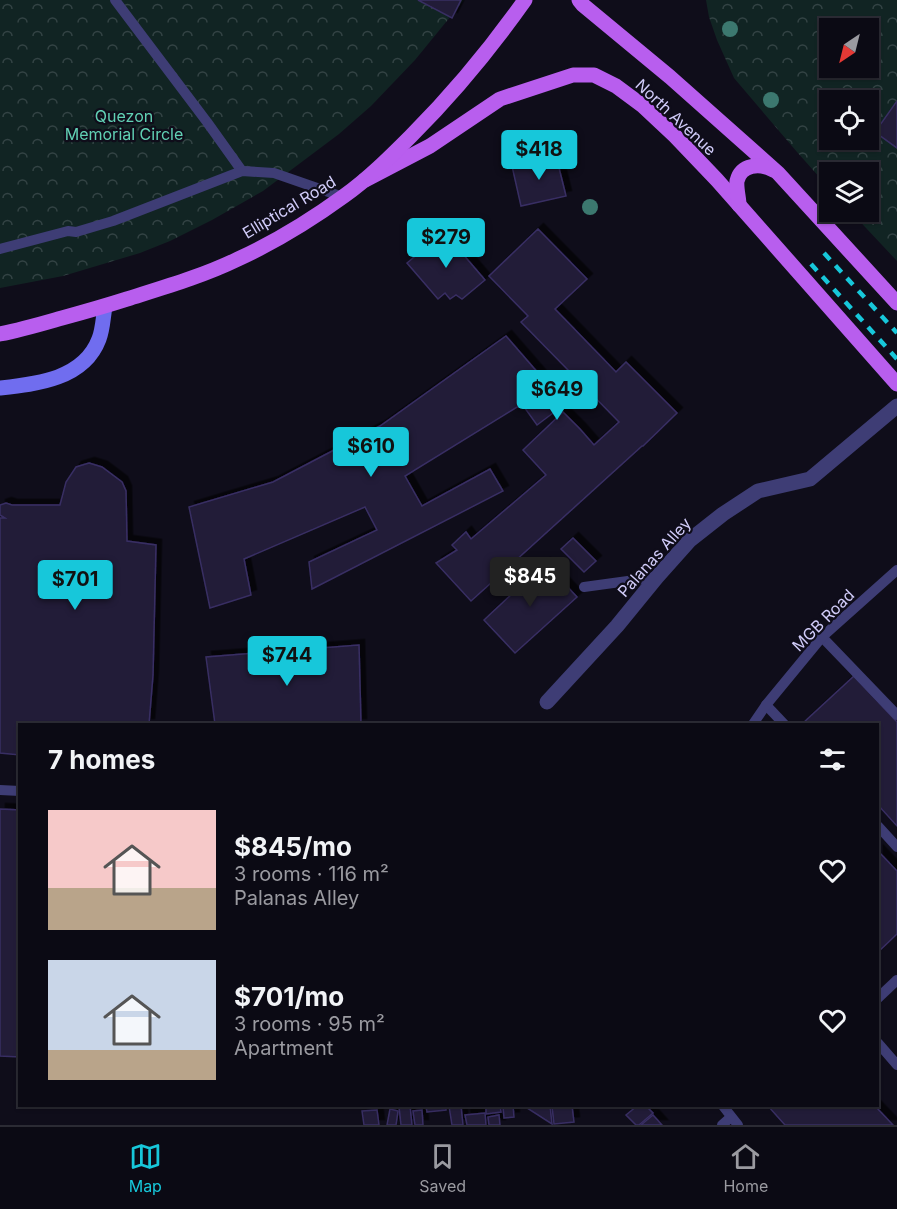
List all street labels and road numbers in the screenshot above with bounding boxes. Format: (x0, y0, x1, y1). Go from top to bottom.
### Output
street label: North Avenue (631, 74, 721, 160)
street label: Elliptical Road (239, 171, 339, 243)
street label: Palanas Alley (613, 513, 695, 601)
street label: MGB Road (788, 585, 858, 655)

